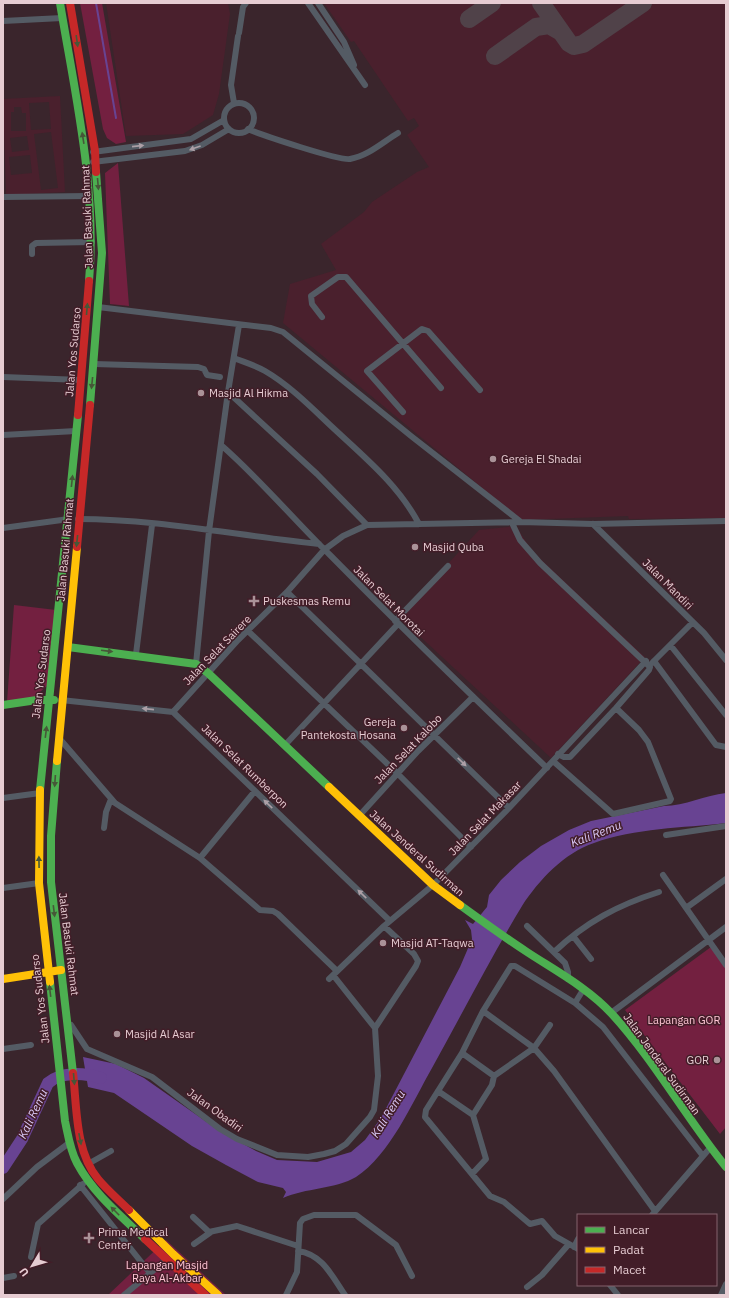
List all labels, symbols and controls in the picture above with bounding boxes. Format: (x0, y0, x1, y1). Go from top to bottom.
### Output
one-way arrow (74, 35, 80, 48)
one-way arrow (80, 132, 86, 144)
one-way arrow (132, 143, 144, 149)
one-way arrow (189, 145, 201, 151)
street label: Jalan Basuki Rahmat (78, 165, 96, 269)
one-way arrow (95, 178, 102, 190)
one-way arrow (84, 303, 91, 315)
street label: Jalan Yos Sudarso (62, 307, 84, 397)
one-way arrow (89, 377, 95, 389)
place label: Masjid Al Hikma (209, 386, 288, 400)
marker: Masjid Al Hikma (196, 388, 206, 398)
place label: Gereja El Shadai (501, 452, 581, 466)
marker: Gereja El Shadai (488, 454, 498, 464)
one-way arrow (69, 475, 75, 487)
street label: Jalan Basuki Rahmat (54, 498, 76, 602)
one-way arrow (74, 535, 81, 547)
place label: Masjid Quba (423, 540, 484, 554)
marker: Masjid Quba (410, 542, 420, 552)
street label: Jalan Mandiri (640, 556, 696, 612)
street label: Jalan Selat Morotai (351, 563, 427, 639)
place label: Puskesmas Remu (263, 594, 350, 608)
marker: Puskesmas Remu (248, 595, 260, 607)
street label: Jalan Selat Sairere (180, 612, 254, 688)
street label: Jalan Yos Sudarso (29, 629, 53, 719)
one-way arrow (101, 648, 113, 654)
one-way arrow (142, 706, 154, 713)
street label: Jalan Selat Kalobo (371, 711, 445, 787)
place label: Gereja Pantekosta Hosana (301, 715, 396, 742)
street label: Jalan Selat Rumberpon (199, 721, 291, 811)
marker: Gereja Pantekosta Hosana (399, 723, 409, 733)
one-way arrow (42, 726, 49, 738)
one-way arrow (457, 758, 467, 767)
one-way arrow (51, 775, 58, 787)
street label: Jalan Selat Makasar (446, 778, 524, 858)
one-way arrow (263, 799, 273, 809)
street label: Jalan Jenderal Sudirman (367, 807, 467, 899)
water label: Kali Remu (568, 817, 624, 850)
one-way arrow (36, 855, 42, 868)
one-way arrow (357, 889, 367, 899)
street label: Jalan Basuki Rahmat (56, 892, 82, 996)
one-way arrow (51, 905, 57, 917)
place label: Masjid AT-Taqwa (391, 936, 474, 950)
marker: Masjid AT-Taqwa (378, 938, 388, 948)
street label: Jalan Yos Sudarso (28, 954, 52, 1044)
one-way arrow (47, 985, 54, 997)
street label: Jalan Jenderal Sudirman (620, 1010, 704, 1118)
park label: Lapangan GOR (648, 1013, 720, 1027)
place label: Masjid Al Asar (125, 1027, 195, 1041)
marker: Masjid Al Asar (112, 1029, 122, 1039)
place label: GOR (687, 1053, 709, 1067)
marker: GOR (712, 1055, 722, 1065)
one-way arrow (70, 1073, 77, 1085)
street label: Jalan Obadiri (185, 1085, 245, 1135)
water label: Kali Remu (14, 1086, 51, 1141)
water label: Kali Remu (367, 1087, 408, 1140)
one-way arrow (77, 1133, 83, 1145)
one-way arrow (110, 1206, 120, 1216)
legend (577, 1214, 717, 1286)
text: Lancar (613, 1222, 650, 1237)
place label: Prima Medical Center (98, 1225, 168, 1252)
marker: Prima Medical Center (83, 1232, 95, 1244)
text: Padat (613, 1242, 644, 1257)
north arrow (12, 1246, 52, 1286)
park label: Lapangan Masjid Raya Al-Akbar (126, 1258, 208, 1285)
text: Macet (613, 1262, 646, 1277)
text: U (16, 1265, 32, 1279)

